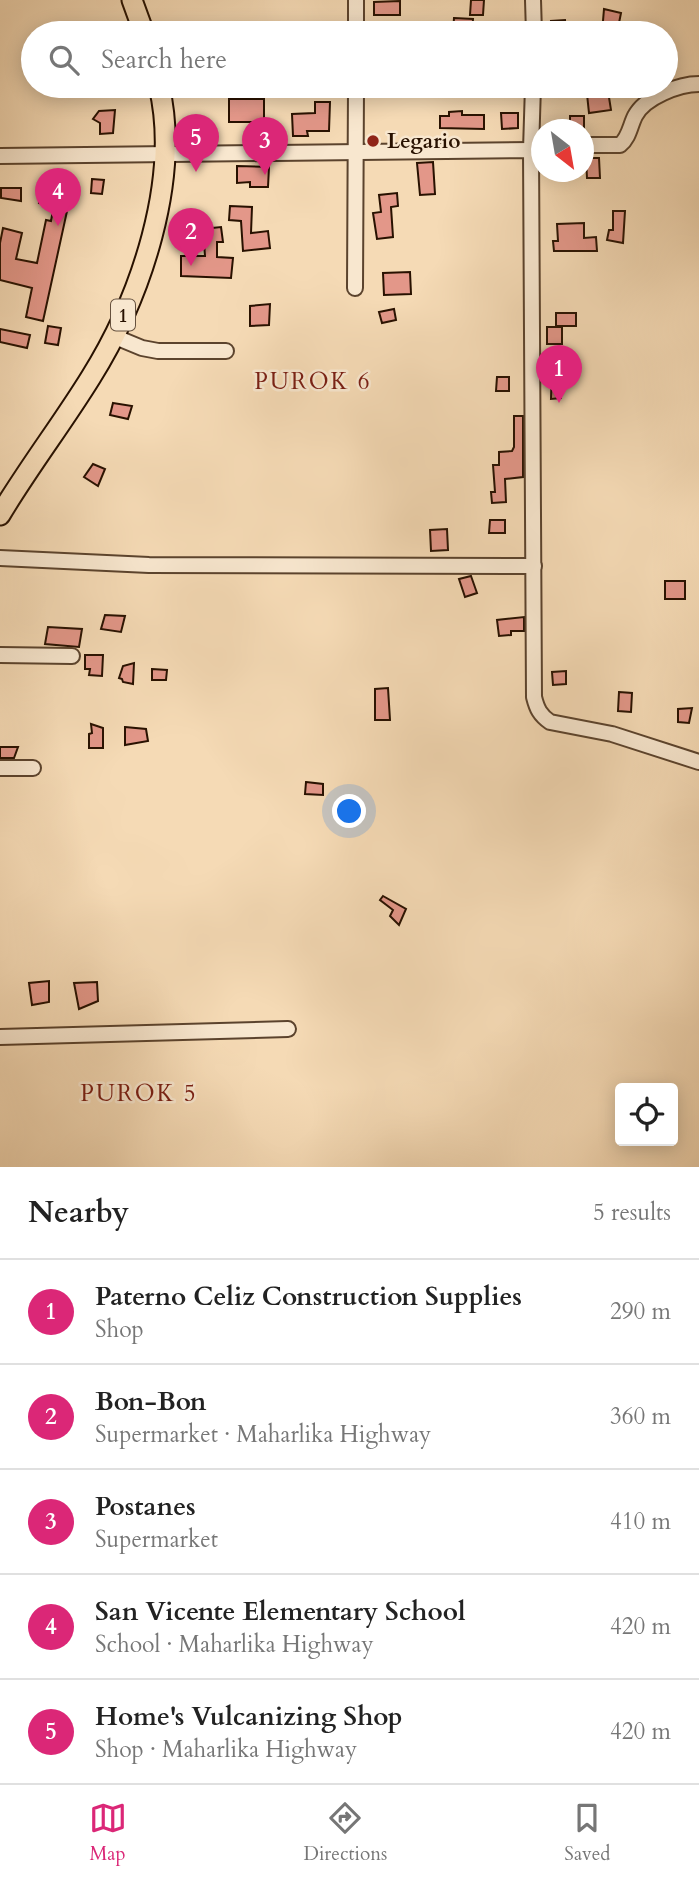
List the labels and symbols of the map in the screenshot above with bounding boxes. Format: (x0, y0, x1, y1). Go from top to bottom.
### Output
pin: 5 (173, 114, 219, 172)
pin: 3 (242, 117, 288, 175)
north arrow (531, 119, 594, 182)
place label: Legario (387, 127, 461, 156)
marker: Legario (365, 133, 381, 149)
pin: 4 (35, 168, 81, 226)
pin: 2 (168, 208, 214, 266)
road number: 1 (111, 300, 135, 330)
pin: 1 (536, 345, 582, 403)
district label: PUROK 6 (254, 366, 372, 397)
your location (332, 794, 366, 828)
district label: PUROK 5 (80, 1078, 198, 1109)

